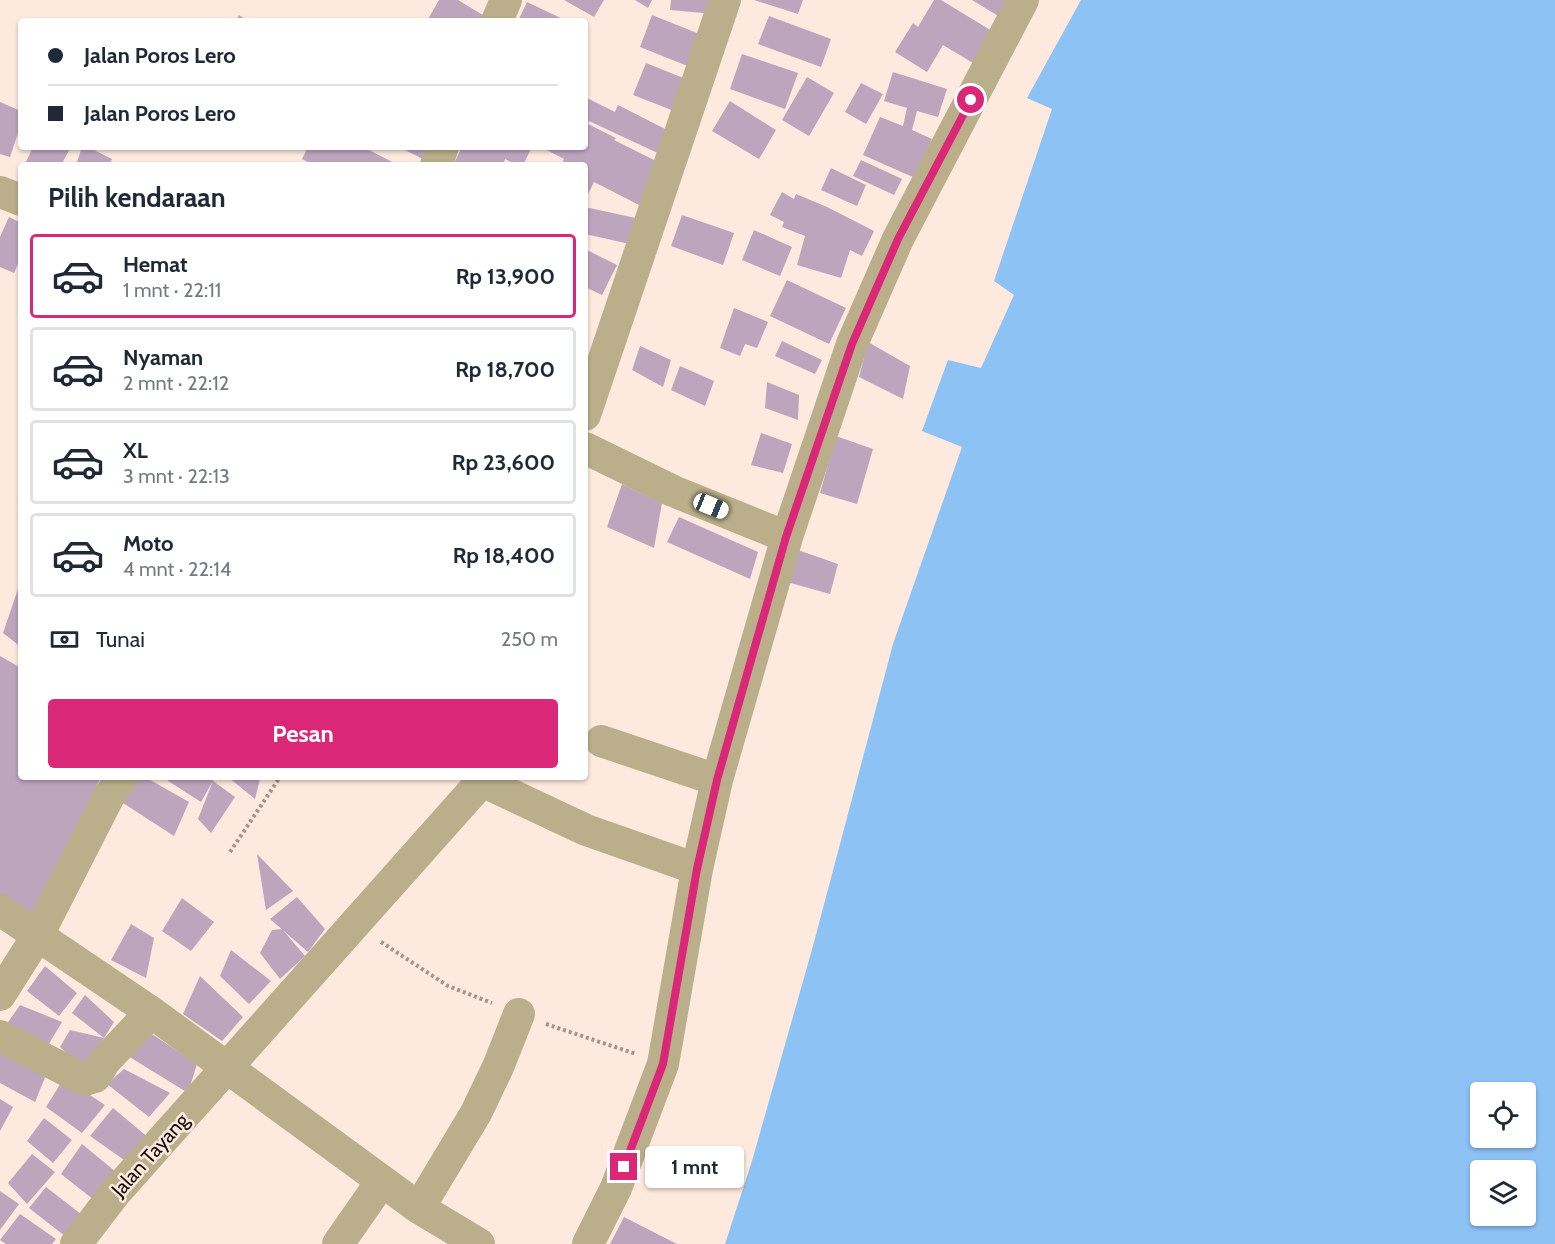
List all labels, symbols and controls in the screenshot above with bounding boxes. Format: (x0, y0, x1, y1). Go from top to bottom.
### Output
text: Jalan Poros Lero (84, 42, 236, 69)
route start (957, 86, 984, 113)
text: Jalan Poros Lero (84, 100, 236, 127)
text: Pilih kendaraan (48, 181, 226, 214)
icon: car (51, 249, 105, 303)
text: Hemat (123, 251, 188, 278)
text: Rp 13,900 (456, 263, 555, 290)
text: 1 mnt · 22:11 (123, 278, 221, 302)
icon: car (51, 342, 105, 396)
text: Nyaman (123, 344, 203, 371)
text: Rp 18,700 (455, 356, 555, 383)
text: 2 mnt · 22:12 (123, 371, 229, 395)
icon: car (51, 435, 105, 489)
text: XL (123, 437, 148, 464)
text: Rp 23,600 (452, 449, 555, 476)
text: 3 mnt · 22:13 (123, 464, 230, 488)
car (691, 491, 731, 521)
icon: car (51, 528, 105, 582)
text: Moto (123, 530, 174, 557)
text: Rp 18,400 (453, 542, 555, 569)
text: 4 mnt · 22:14 (123, 557, 231, 581)
icon: cash (48, 623, 81, 656)
text: Tunai (96, 626, 145, 653)
text: 250 m (501, 627, 558, 651)
button: Pesan (48, 699, 558, 768)
map controls (1470, 1082, 1536, 1226)
button: locate (1470, 1082, 1536, 1148)
street label: Jalan Tayang (106, 1108, 194, 1202)
callout: 1 mnt (645, 1146, 744, 1188)
route end (610, 1153, 637, 1180)
text: 1 mnt (671, 1155, 718, 1179)
button: layers (1470, 1160, 1536, 1226)

